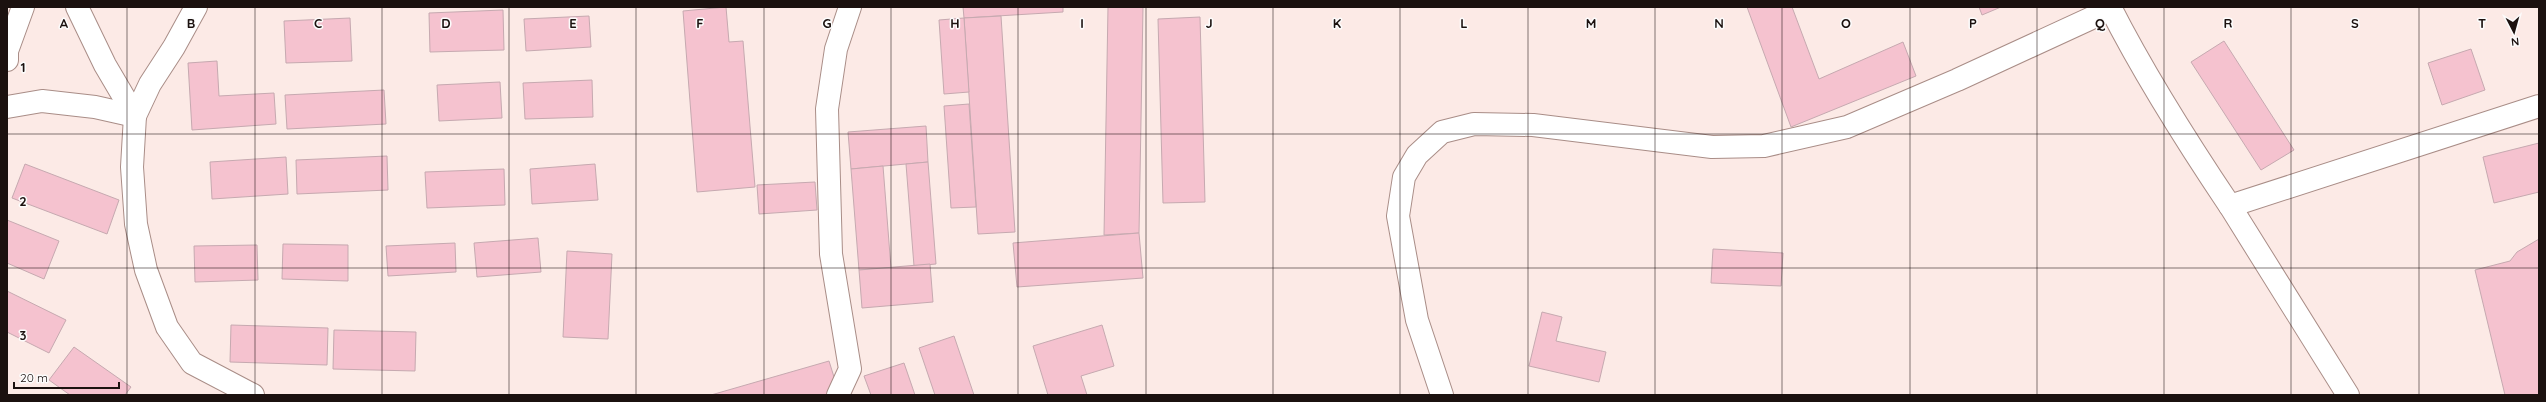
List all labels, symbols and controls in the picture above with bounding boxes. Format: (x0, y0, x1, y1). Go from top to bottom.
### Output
north arrow (2494, 12, 2534, 52)
text: A (60, 15, 69, 31)
text: B (187, 15, 195, 31)
text: C (314, 15, 322, 31)
text: D (441, 15, 451, 31)
text: E (569, 15, 577, 31)
text: F (696, 15, 704, 31)
text: G (822, 15, 832, 31)
text: H (950, 15, 960, 31)
text: I (1080, 15, 1084, 31)
text: J (1205, 15, 1213, 31)
text: K (1333, 15, 1342, 31)
text: L (1460, 15, 1468, 31)
text: M (1586, 15, 1596, 31)
text: N (1714, 15, 1724, 31)
text: O (1841, 15, 1851, 31)
text: P (1969, 15, 1977, 31)
text: Q (2095, 15, 2106, 31)
text: R (2224, 15, 2233, 31)
text: S (2351, 15, 2359, 31)
text: T (2478, 15, 2486, 31)
text: N (2510, 35, 2520, 49)
text: 1 (20, 59, 26, 75)
text: 2 (19, 193, 27, 209)
text: 3 (20, 327, 27, 343)
scale bar (14, 364, 119, 390)
text: 20 m (20, 370, 48, 385)

